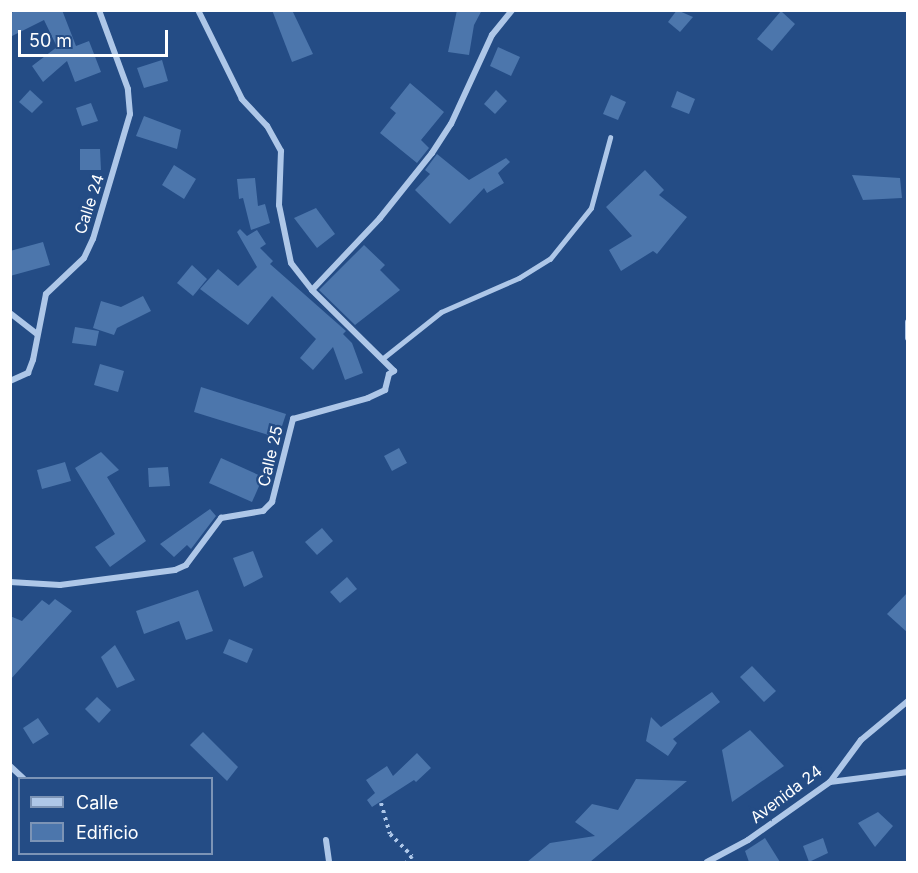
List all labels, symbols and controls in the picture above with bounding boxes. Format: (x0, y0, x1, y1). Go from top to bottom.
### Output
scale bar (21, 18, 171, 56)
text: 50 m (29, 30, 72, 51)
street label: Calle 24 (70, 172, 108, 236)
street label: Calle 25 (254, 424, 286, 488)
street label: Avenida 24 (747, 761, 825, 827)
legend (18, 777, 213, 855)
text: Calle (76, 792, 118, 813)
text: Edificio (76, 822, 139, 843)

